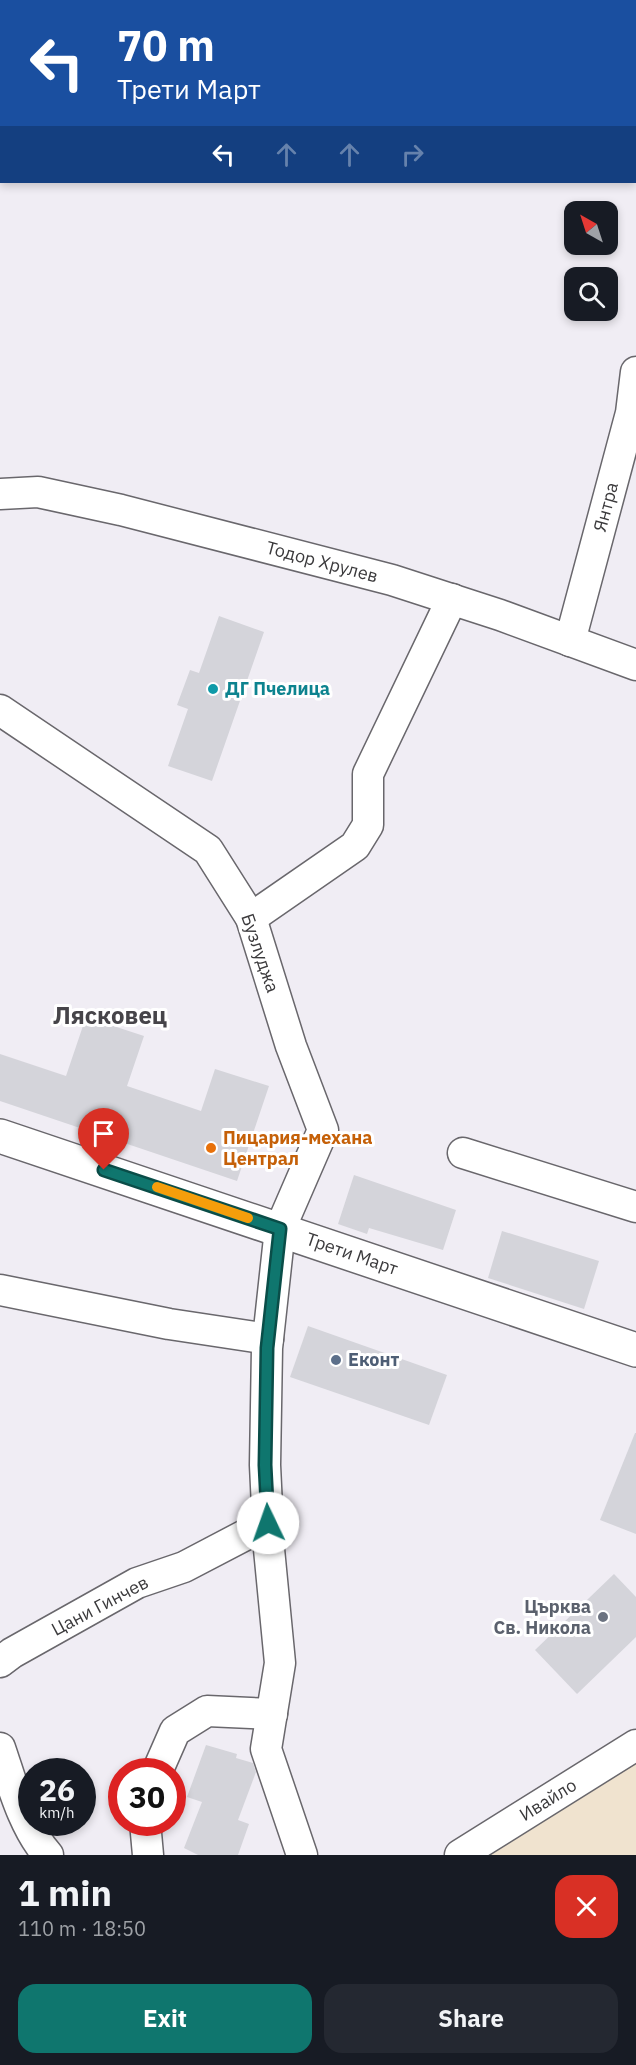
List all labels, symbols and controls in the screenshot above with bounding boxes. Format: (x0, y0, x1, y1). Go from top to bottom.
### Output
text: 70 m (117, 18, 215, 73)
icon: left (18, 24, 96, 102)
text: Трети Март (117, 71, 261, 106)
icon: left (207, 138, 240, 171)
icon: ahead (270, 138, 303, 171)
icon: ahead (333, 138, 366, 171)
icon: right (396, 138, 429, 171)
north arrow (564, 201, 618, 255)
map controls (564, 201, 618, 321)
button: search (564, 267, 618, 321)
street label: Янтра (588, 479, 623, 534)
street label: Тодор Хрулев (264, 536, 381, 587)
place label: ДГ Пчелица (225, 677, 330, 700)
marker: ДГ Пчелица (206, 682, 220, 696)
street label: Бузлуджа (236, 910, 285, 996)
district label: Лясковец (53, 999, 167, 1031)
pin (78, 1108, 129, 1170)
icon: arrive (87, 1117, 120, 1150)
place label: Пицария-механа Централ (223, 1126, 373, 1170)
marker: Пицария-механа Централ (204, 1141, 218, 1155)
street label: Трети Март (303, 1227, 402, 1280)
place label: Еконт (348, 1348, 400, 1371)
marker: Еконт (329, 1353, 343, 1367)
position arrow (236, 1491, 300, 1555)
street label: Цани Гинчев (47, 1570, 152, 1641)
place label: Църква Св. Никола (494, 1595, 591, 1639)
marker: Църква Св. Никола (596, 1610, 610, 1624)
speed limit sign: 30 (108, 1758, 186, 1836)
text: 26 (39, 1770, 75, 1809)
street label: Ивайло (515, 1773, 581, 1826)
text: km/h (39, 1803, 75, 1822)
text: 1 min (18, 1869, 112, 1916)
button: close (555, 1875, 618, 1938)
text: 110 m · 18:50 (18, 1915, 146, 1942)
button: Exit (18, 1984, 312, 2053)
button: Share (324, 1984, 618, 2053)

